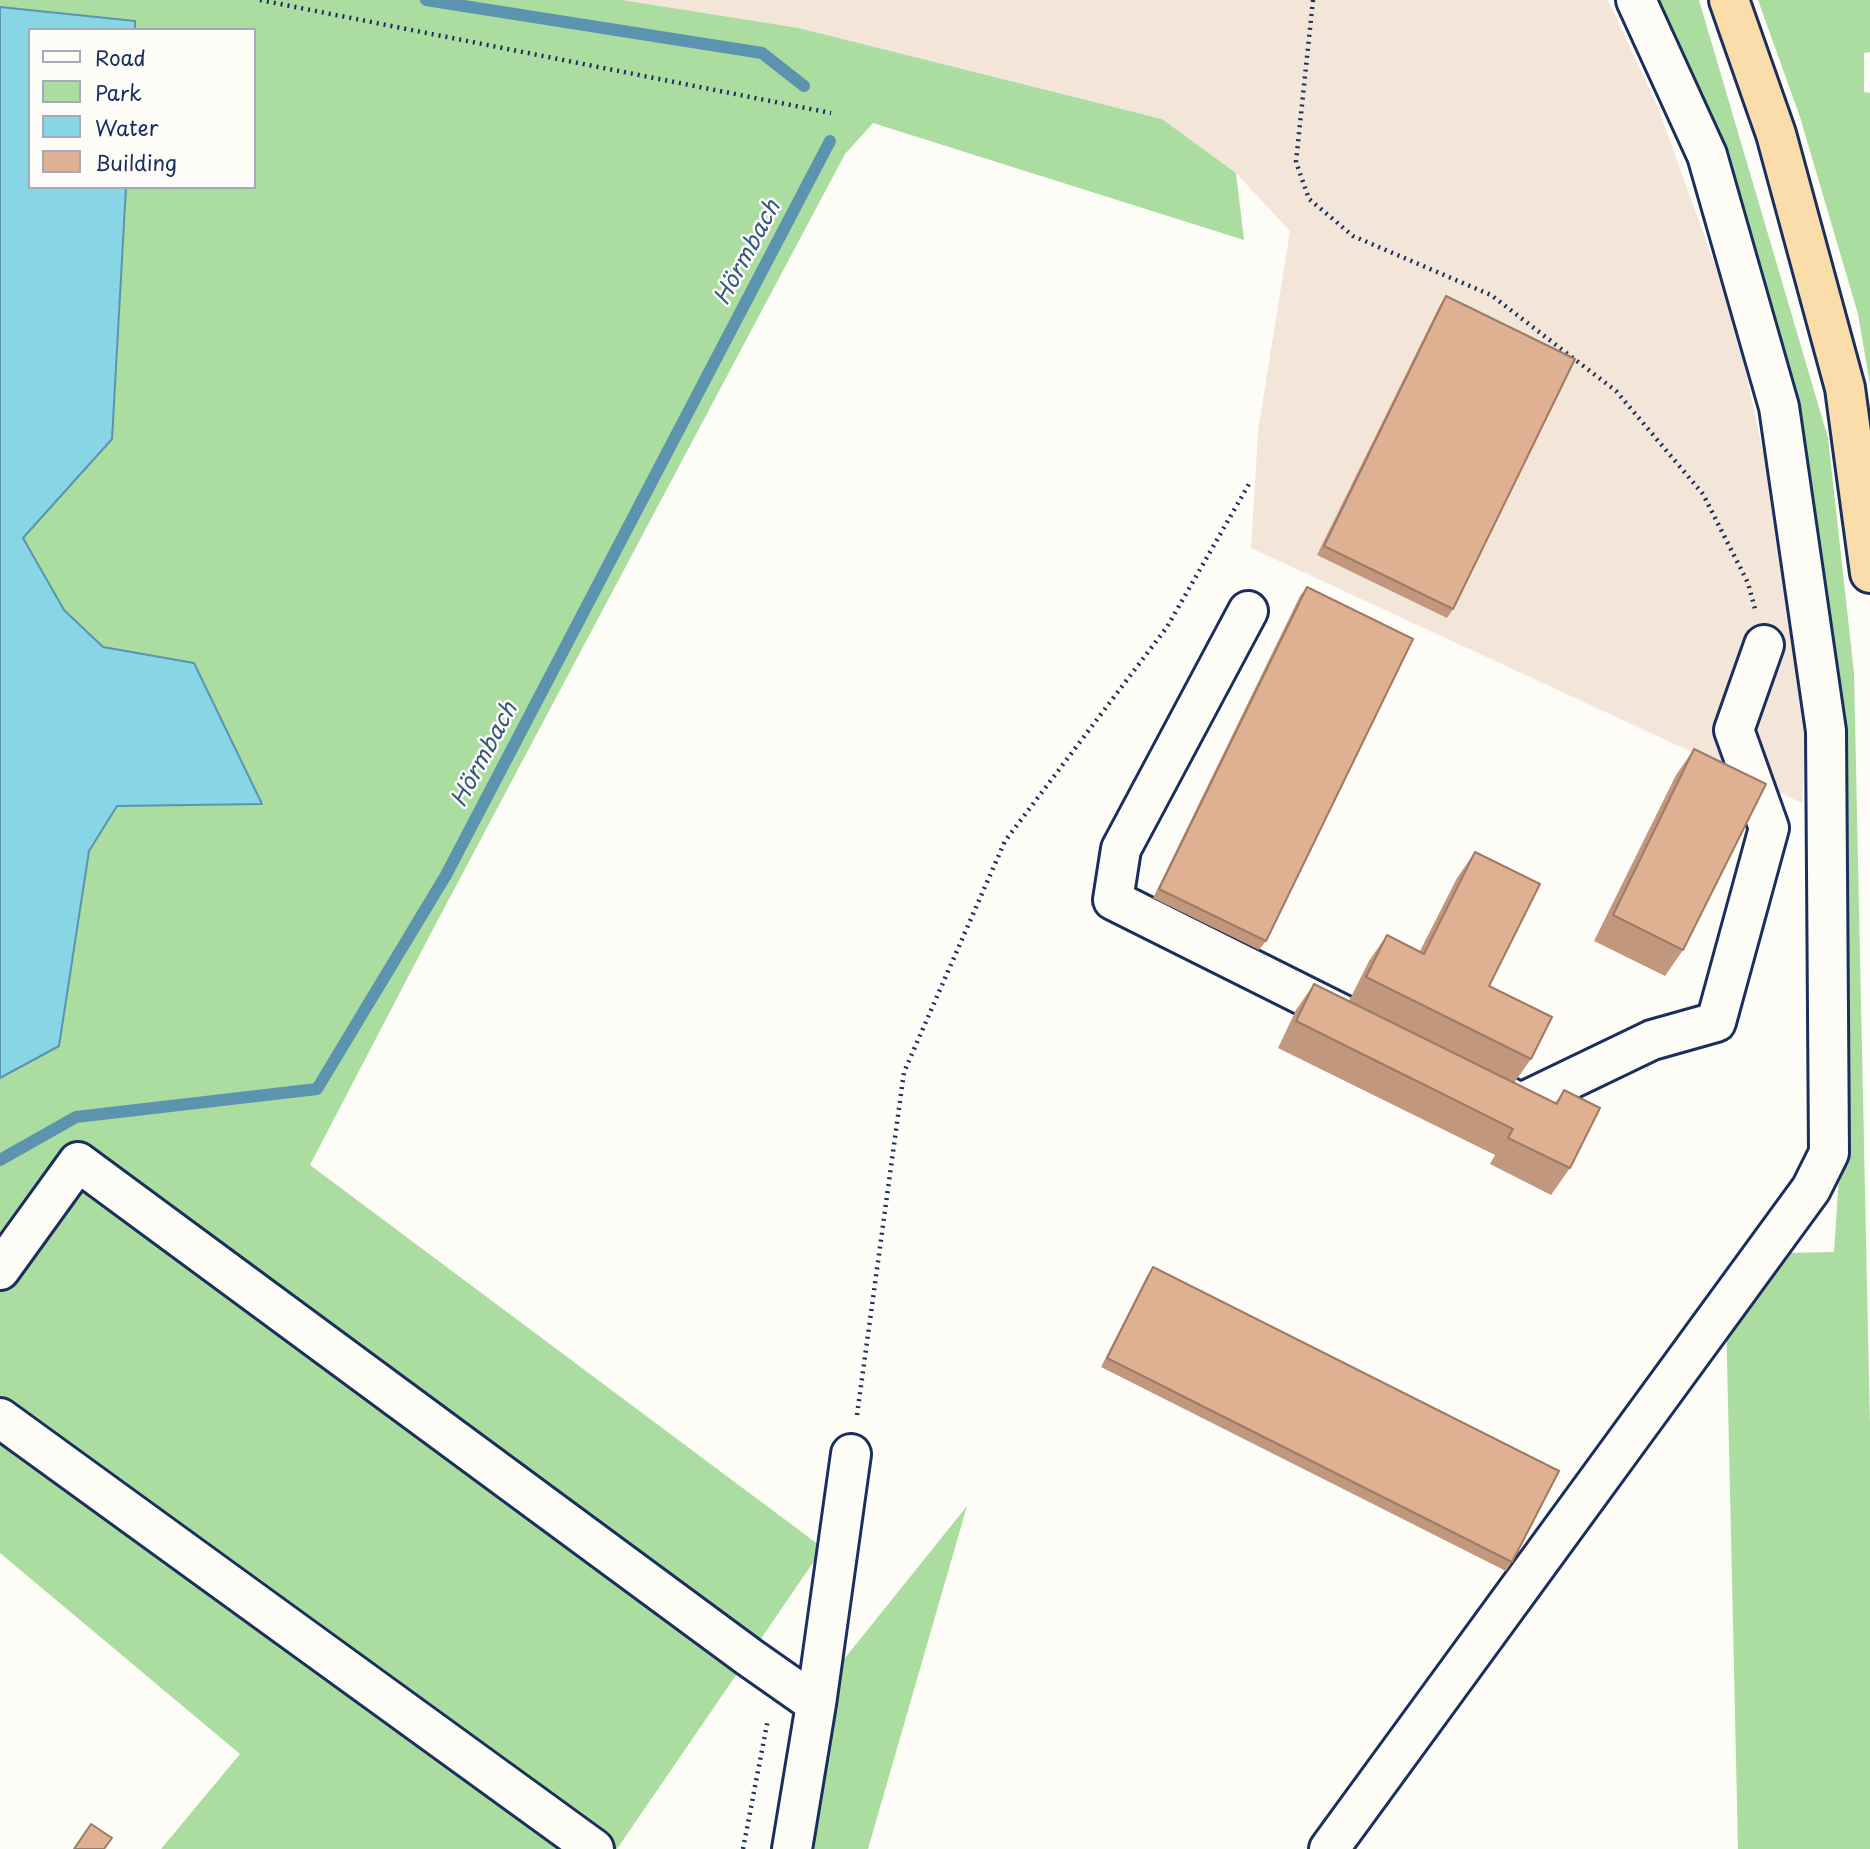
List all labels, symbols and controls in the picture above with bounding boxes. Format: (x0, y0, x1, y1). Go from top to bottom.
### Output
legend (28, 28, 256, 189)
text: Road (95, 41, 146, 73)
text: Park (95, 76, 142, 108)
text: Water (95, 111, 158, 143)
text: Building (95, 146, 177, 178)
water label: Hörmbach (709, 196, 787, 310)
water label: Hörmbach (446, 698, 524, 812)

